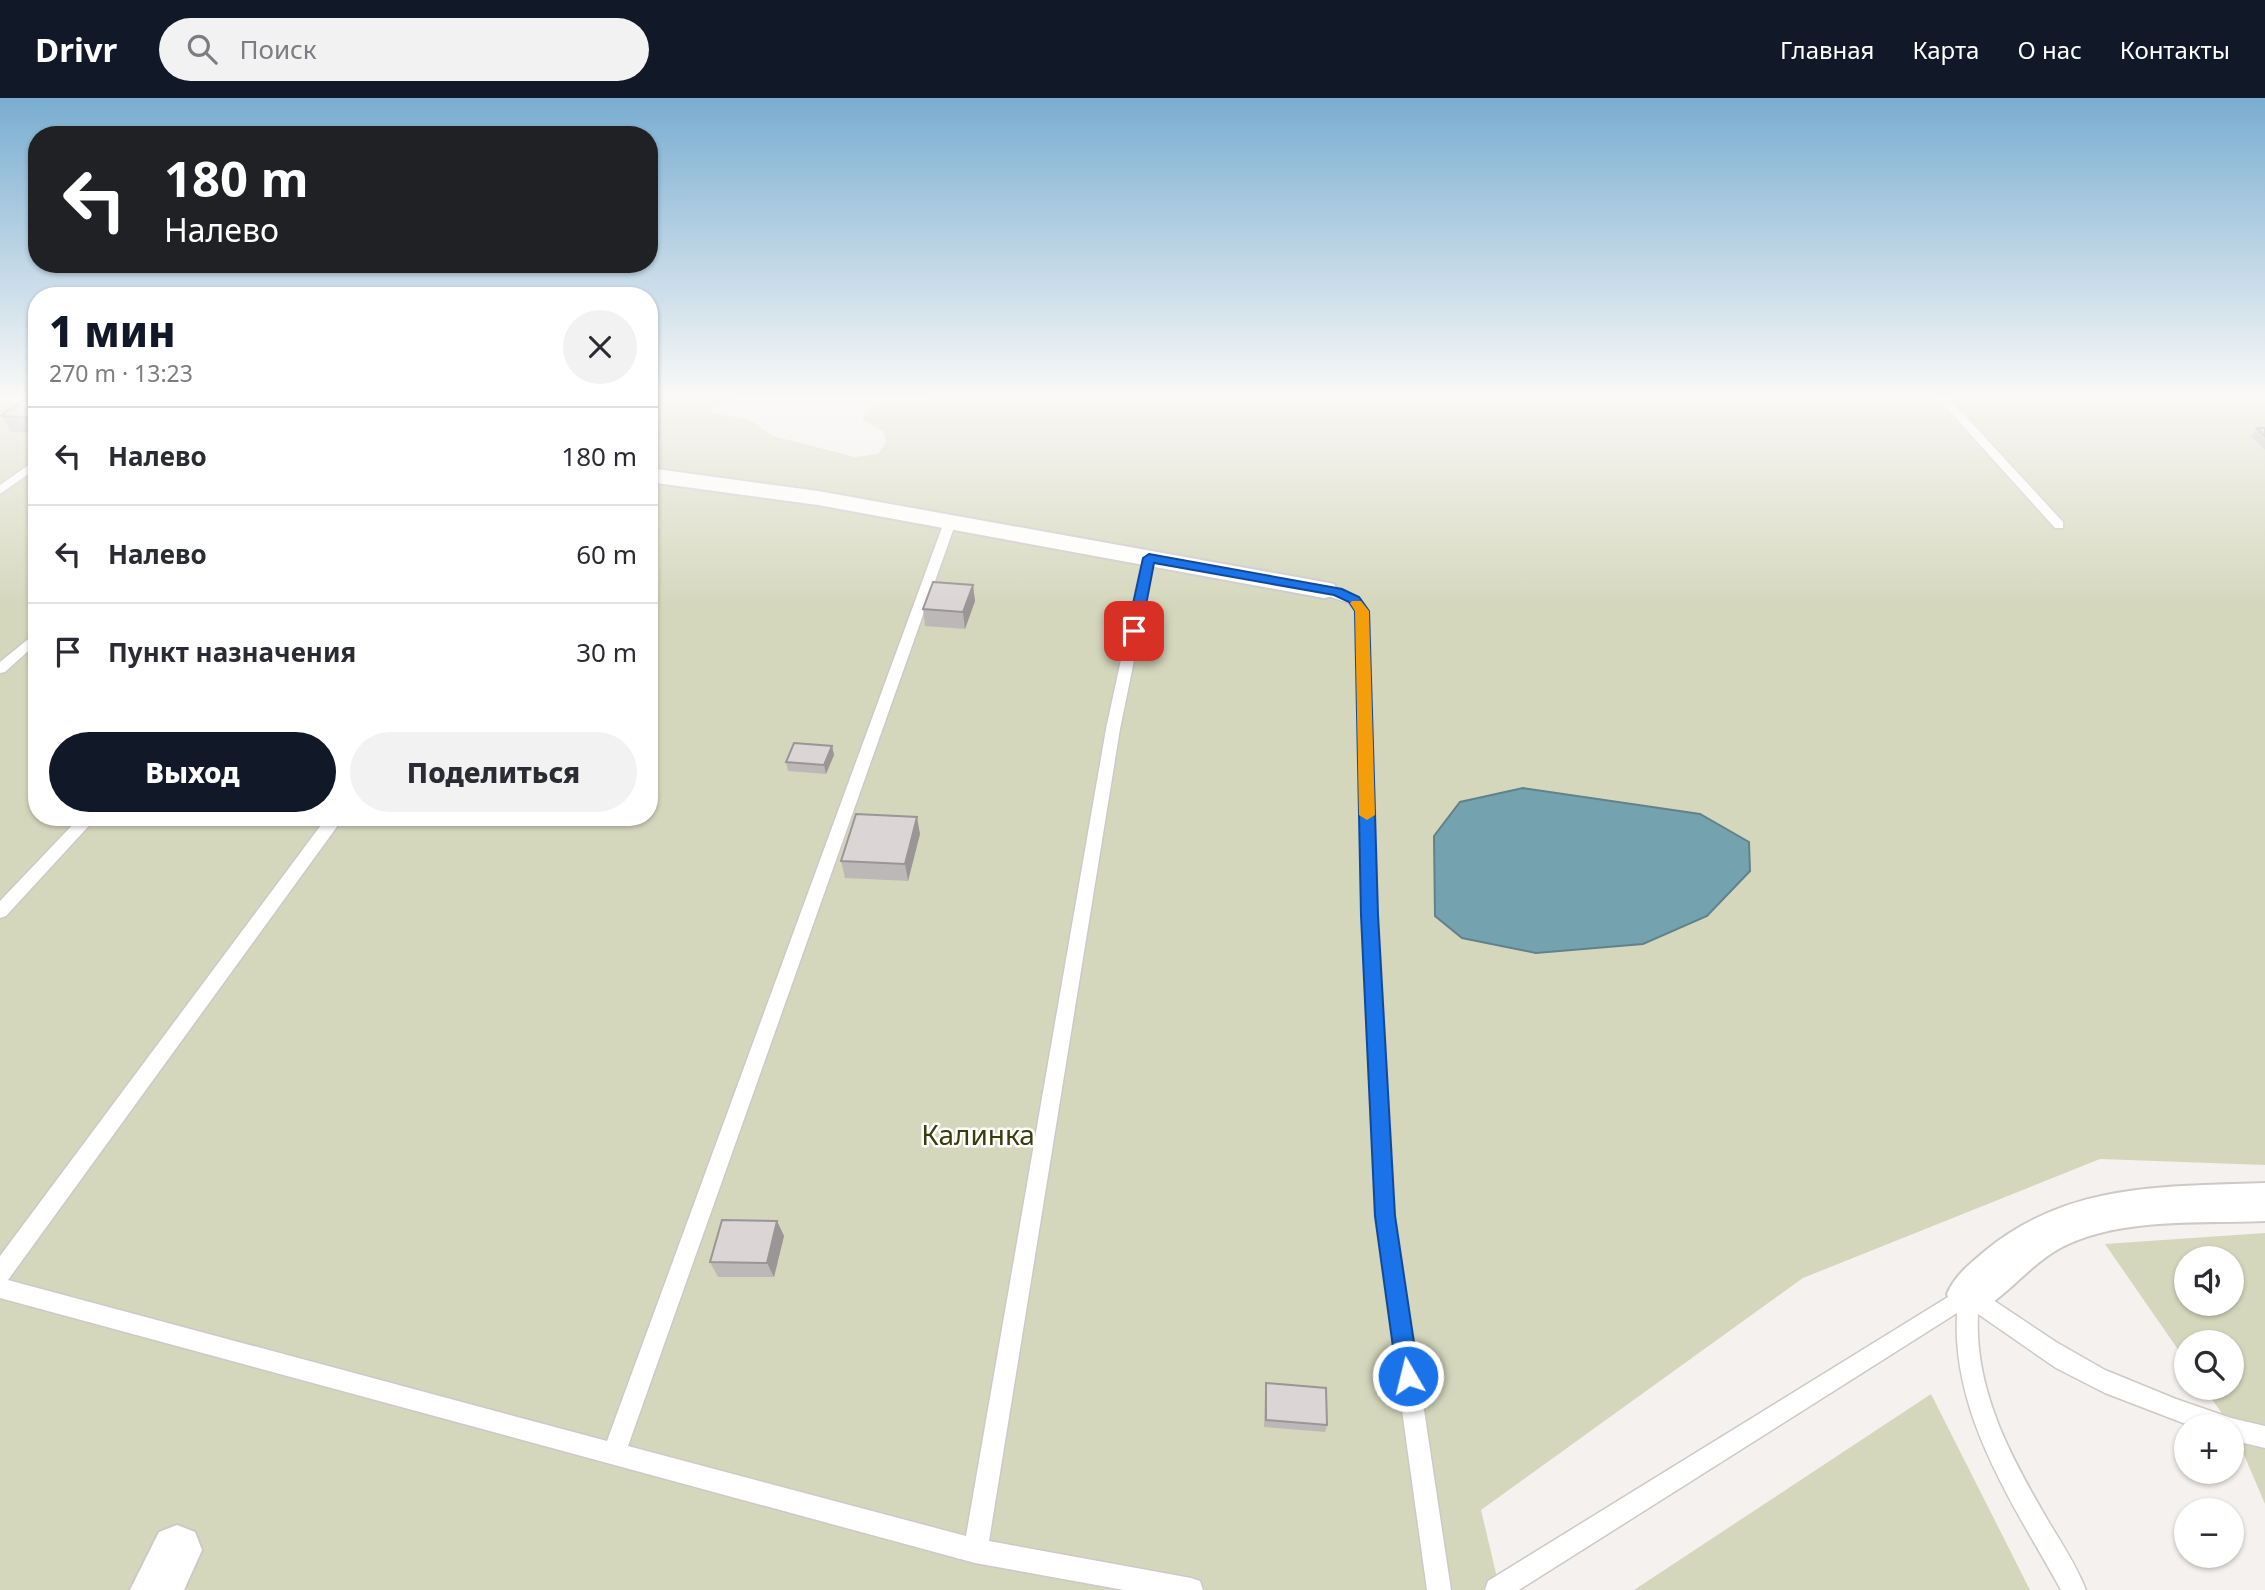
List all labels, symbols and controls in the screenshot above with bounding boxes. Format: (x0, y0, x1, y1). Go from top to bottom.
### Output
search box (159, 18, 649, 81)
text: Drivr (35, 27, 117, 72)
icon: search (183, 30, 221, 68)
text: Поиск (239, 31, 317, 67)
text: Главная (1780, 33, 1874, 66)
text: Карта (1912, 33, 1979, 66)
text: О нас (2017, 33, 2082, 66)
text: Контакты (2120, 33, 2230, 66)
text: 180 m (164, 145, 309, 211)
icon: left (49, 154, 140, 245)
text: Налево (164, 208, 279, 251)
text: 1 мин (49, 302, 176, 359)
button: close (563, 310, 637, 384)
text: 270 m · 13:23 (49, 357, 193, 389)
icon: left (49, 437, 87, 475)
text: Налево (108, 438, 207, 474)
text: 180 m (561, 438, 637, 474)
icon: left (49, 535, 87, 573)
text: Налево (108, 536, 207, 572)
text: 60 m (576, 536, 637, 572)
pin (1104, 601, 1164, 661)
icon: arrive (1115, 612, 1153, 650)
icon: arrive (49, 633, 87, 671)
text: Пункт назначения (108, 634, 356, 670)
text: 30 m (576, 634, 637, 670)
button: Выход (49, 732, 336, 812)
button: Поделиться (350, 732, 637, 812)
park label: Калинка (921, 1115, 1035, 1153)
map controls (2174, 1246, 2244, 1568)
button: sound (2174, 1246, 2244, 1316)
button: search (2174, 1330, 2244, 1400)
position arrow (1371, 1339, 1445, 1413)
button: + (2174, 1414, 2244, 1484)
button: − (2174, 1498, 2244, 1568)

